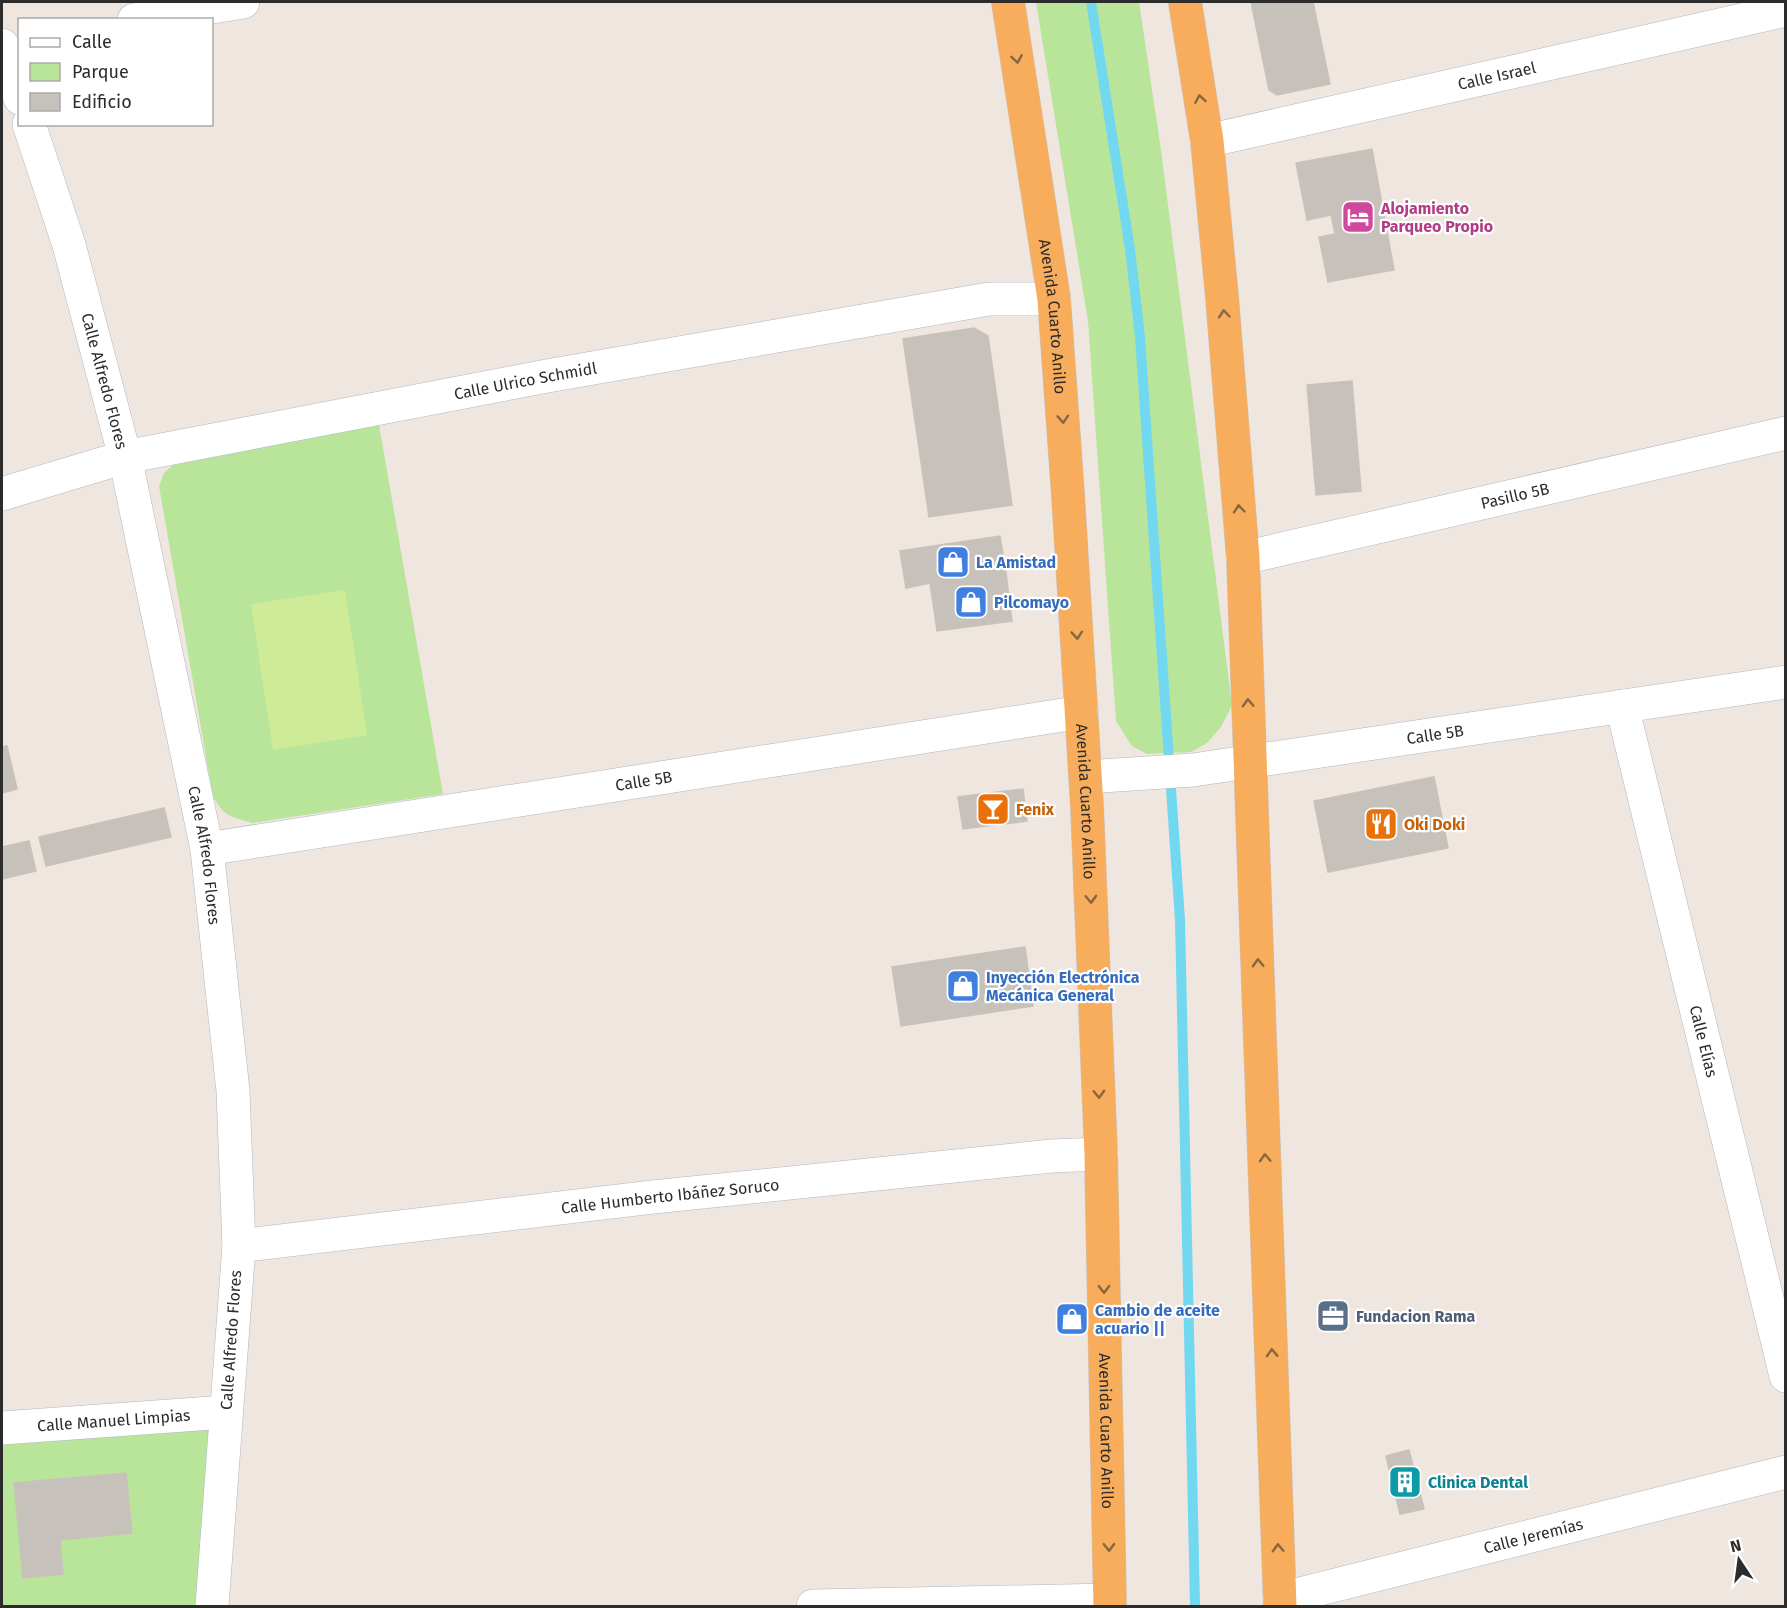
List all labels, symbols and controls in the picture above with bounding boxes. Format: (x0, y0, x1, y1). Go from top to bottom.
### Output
legend (18, 18, 213, 126)
text: Calle (72, 31, 112, 53)
one-way arrow (1010, 55, 1022, 64)
street label: Calle Israel (1456, 57, 1538, 94)
text: Parque (72, 61, 129, 83)
text: Edificio (72, 91, 132, 113)
one-way arrow (1195, 95, 1207, 104)
hotel icon: Alojamiento Parqueo Propio (1340, 199, 1376, 235)
place label: Alojamiento Parqueo Propio (1380, 199, 1493, 236)
street label: Avenida Cuarto Anillo (1035, 238, 1070, 395)
one-way arrow (1218, 310, 1231, 319)
street label: Calle Alfredo Flores (78, 311, 132, 451)
street label: Calle Ulrico Schmidl (452, 358, 598, 403)
one-way arrow (1056, 415, 1069, 424)
street label: Pasillo 5B (1479, 478, 1551, 512)
one-way arrow (1233, 504, 1246, 513)
shop icon: La Amistad (935, 544, 971, 580)
place label: La Amistad (976, 553, 1056, 572)
shop icon: Pilcomayo (953, 584, 989, 620)
place label: Pilcomayo (994, 593, 1069, 612)
one-way arrow (1070, 630, 1083, 639)
one-way arrow (1242, 699, 1255, 708)
street label: Calle 5B (1405, 720, 1465, 748)
street label: Avenida Cuarto Anillo (1072, 723, 1099, 880)
street label: Calle 5B (614, 767, 674, 794)
street label: Calle Alfredo Flores (185, 784, 225, 925)
bar icon: Fenix (975, 791, 1011, 827)
place label: Fenix (1016, 800, 1055, 819)
restaurant icon: Oki Doki (1363, 806, 1399, 842)
place label: Oki Doki (1404, 815, 1465, 834)
one-way arrow (1084, 894, 1097, 903)
one-way arrow (1251, 959, 1264, 968)
shop icon: Inyección Electrónica Mecánica General (945, 968, 981, 1004)
place label: Inyección Electrónica Mecánica General (986, 968, 1140, 1005)
street label: Calle Elías (1686, 1003, 1722, 1079)
one-way arrow (1092, 1089, 1105, 1098)
one-way arrow (1258, 1154, 1271, 1163)
street label: Calle Humberto Ibáñez Soruco (560, 1175, 780, 1217)
street label: Calle Alfredo Flores (217, 1270, 245, 1410)
one-way arrow (1098, 1284, 1110, 1293)
office icon: Fundacion Rama (1315, 1298, 1351, 1334)
shop icon: Cambio de aceite acuario || (1054, 1301, 1090, 1337)
place label: Cambio de aceite acuario || (1095, 1301, 1220, 1338)
place label: Fundacion Rama (1356, 1307, 1476, 1326)
one-way arrow (1265, 1349, 1278, 1358)
street label: Avenida Cuarto Anillo (1095, 1353, 1118, 1509)
street label: Calle Manuel Limpias (36, 1405, 191, 1435)
building icon: Clinica Dental (1387, 1464, 1423, 1500)
place label: Clinica Dental (1428, 1473, 1528, 1492)
street label: Calle Jeremías (1481, 1514, 1585, 1557)
north arrow (1709, 1530, 1769, 1590)
text: N (1728, 1535, 1743, 1556)
one-way arrow (1103, 1542, 1115, 1551)
one-way arrow (1272, 1544, 1285, 1553)

